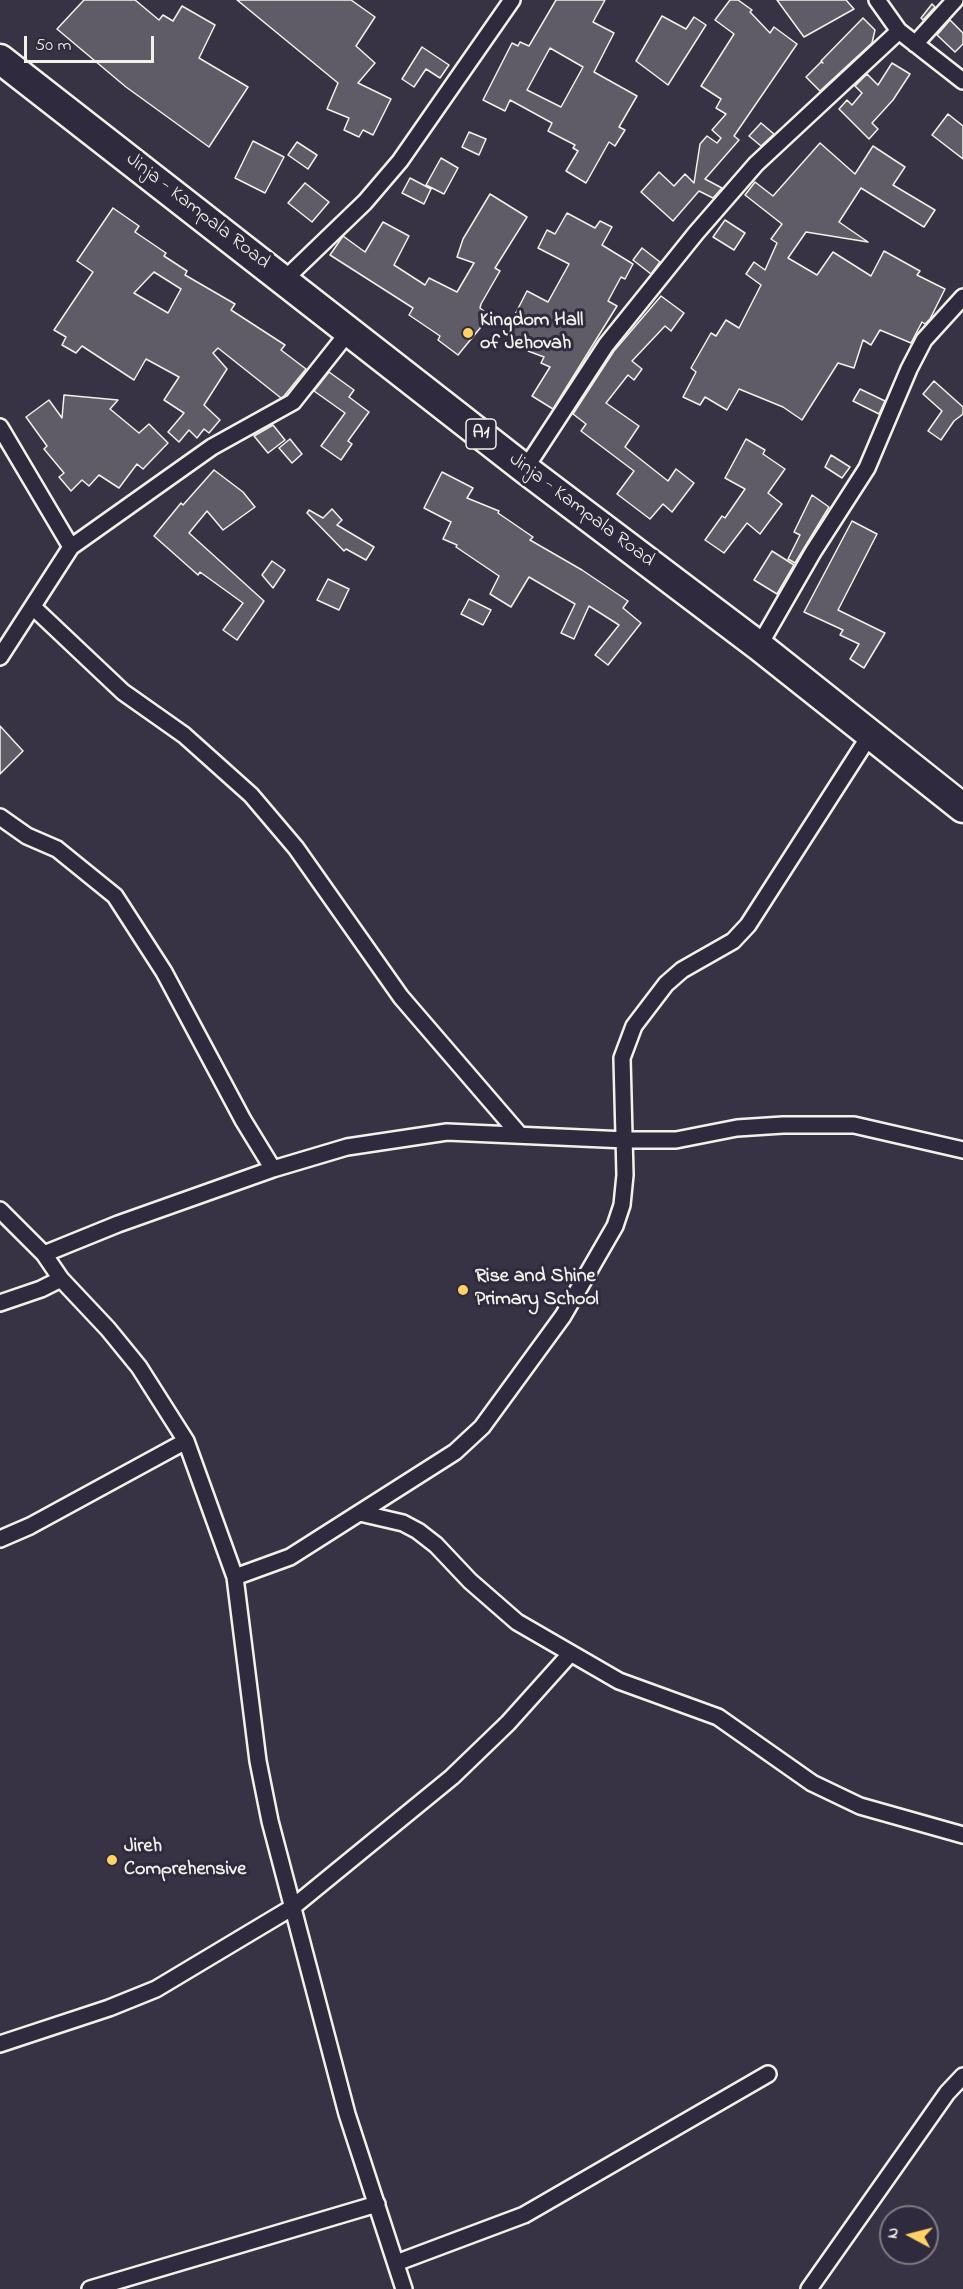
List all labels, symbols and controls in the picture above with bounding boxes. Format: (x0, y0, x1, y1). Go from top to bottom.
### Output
scale bar (27, 24, 158, 62)
text: 50 m (35, 33, 72, 59)
street label: Jinja - Kampala Road (120, 148, 274, 276)
place label: Kingdom Hall of Jehovah (480, 310, 583, 357)
marker: Kingdom Hall of Jehovah (461, 326, 475, 340)
road number: A1 (466, 419, 496, 449)
street label: Jinja - Kampala Road (504, 448, 658, 574)
place label: Rise and Shine Primary School (475, 1266, 599, 1313)
marker: Rise and Shine Primary School (456, 1283, 470, 1297)
place label: Jireh Comprehensive (124, 1836, 246, 1883)
marker: Jireh Comprehensive (105, 1853, 119, 1867)
north arrow (879, 2205, 939, 2265)
text: N (881, 2226, 906, 2240)

